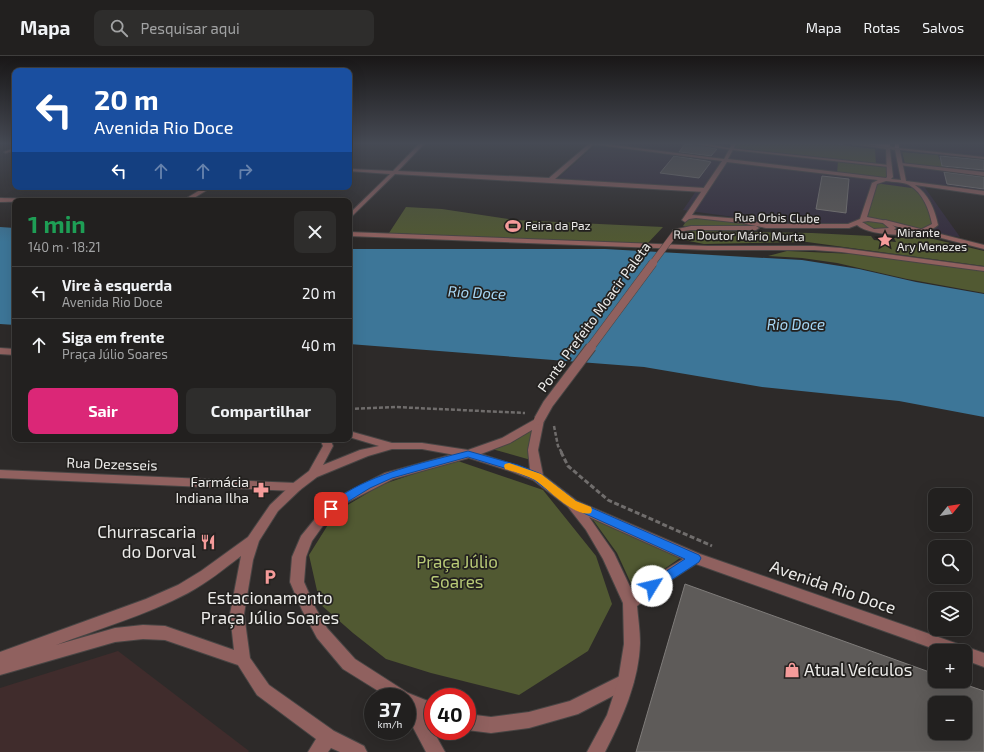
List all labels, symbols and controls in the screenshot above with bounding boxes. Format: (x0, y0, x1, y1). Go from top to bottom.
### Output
search box (94, 10, 374, 46)
text: Mapa (20, 16, 70, 39)
icon: search (108, 17, 130, 39)
text: Pesquisar aqui (140, 19, 240, 37)
text: Mapa (806, 19, 842, 36)
text: Rotas (864, 19, 900, 36)
text: Salvos (922, 19, 964, 36)
text: 20 m (94, 82, 159, 116)
icon: left (28, 84, 80, 136)
text: Avenida Rio Doce (94, 116, 233, 138)
icon: left (108, 160, 130, 182)
icon: ahead (150, 160, 172, 182)
icon: ahead (192, 160, 214, 182)
icon: right (234, 160, 256, 182)
text: 1 min (28, 209, 86, 238)
street label: Rua Orbis Clube (734, 209, 820, 225)
button: close (294, 211, 336, 253)
sports icon: Feira da Paz (504, 217, 522, 235)
place label: Feira da Paz (525, 218, 591, 232)
place label: Mirante Ary Menezes (897, 225, 967, 253)
street label: Rua Doutor Mário Murta (673, 227, 805, 243)
place icon: Mirante Ary Menezes (876, 231, 894, 249)
street label: Ponte Prefeito Moacir Paleta (533, 238, 654, 395)
text: 140 m · 18:21 (28, 239, 101, 255)
text: Vire à esquerda (62, 276, 172, 294)
water label: Rio Doce (447, 281, 507, 303)
icon: left (28, 282, 50, 304)
text: 20 m (302, 284, 336, 302)
text: Avenida Rio Doce (62, 294, 163, 310)
water label: Rio Doce (767, 315, 825, 333)
text: Siga em frente (62, 328, 164, 346)
icon: ahead (28, 334, 50, 356)
text: 40 m (301, 336, 336, 354)
text: Praça Júlio Soares (62, 346, 168, 362)
button: Sair (28, 388, 178, 434)
button: Compartilhar (186, 388, 336, 434)
street label: Rua Dezesseis (66, 453, 158, 474)
place label: Farmácia Indiana Ilha (175, 473, 249, 506)
pharmacy icon: Farmácia Indiana Ilha (252, 481, 270, 499)
north arrow (928, 488, 972, 532)
map controls (928, 488, 972, 740)
pin (314, 492, 348, 526)
icon: arrive (320, 498, 342, 520)
place label: Churrascaria do Dorval (97, 521, 196, 561)
restaurant icon: Churrascaria do Dorval (199, 533, 217, 551)
button: search (928, 540, 972, 584)
park label: Praça Júlio Soares (416, 551, 498, 591)
street label: Avenida Rio Doce (768, 555, 899, 617)
position arrow (631, 565, 673, 607)
parking icon: Estacionamento Praça Júlio Soares (261, 568, 279, 586)
place label: Estacionamento Praça Júlio Soares (201, 587, 339, 629)
button: layers (928, 592, 972, 636)
button: + (928, 644, 972, 688)
place label: Atual Veículos (804, 659, 912, 679)
shop icon: Atual Veículos (783, 661, 801, 679)
speed limit sign: 40 (424, 688, 476, 740)
button: − (928, 696, 972, 740)
text: 37 (379, 697, 401, 721)
text: km/h (378, 718, 402, 730)

